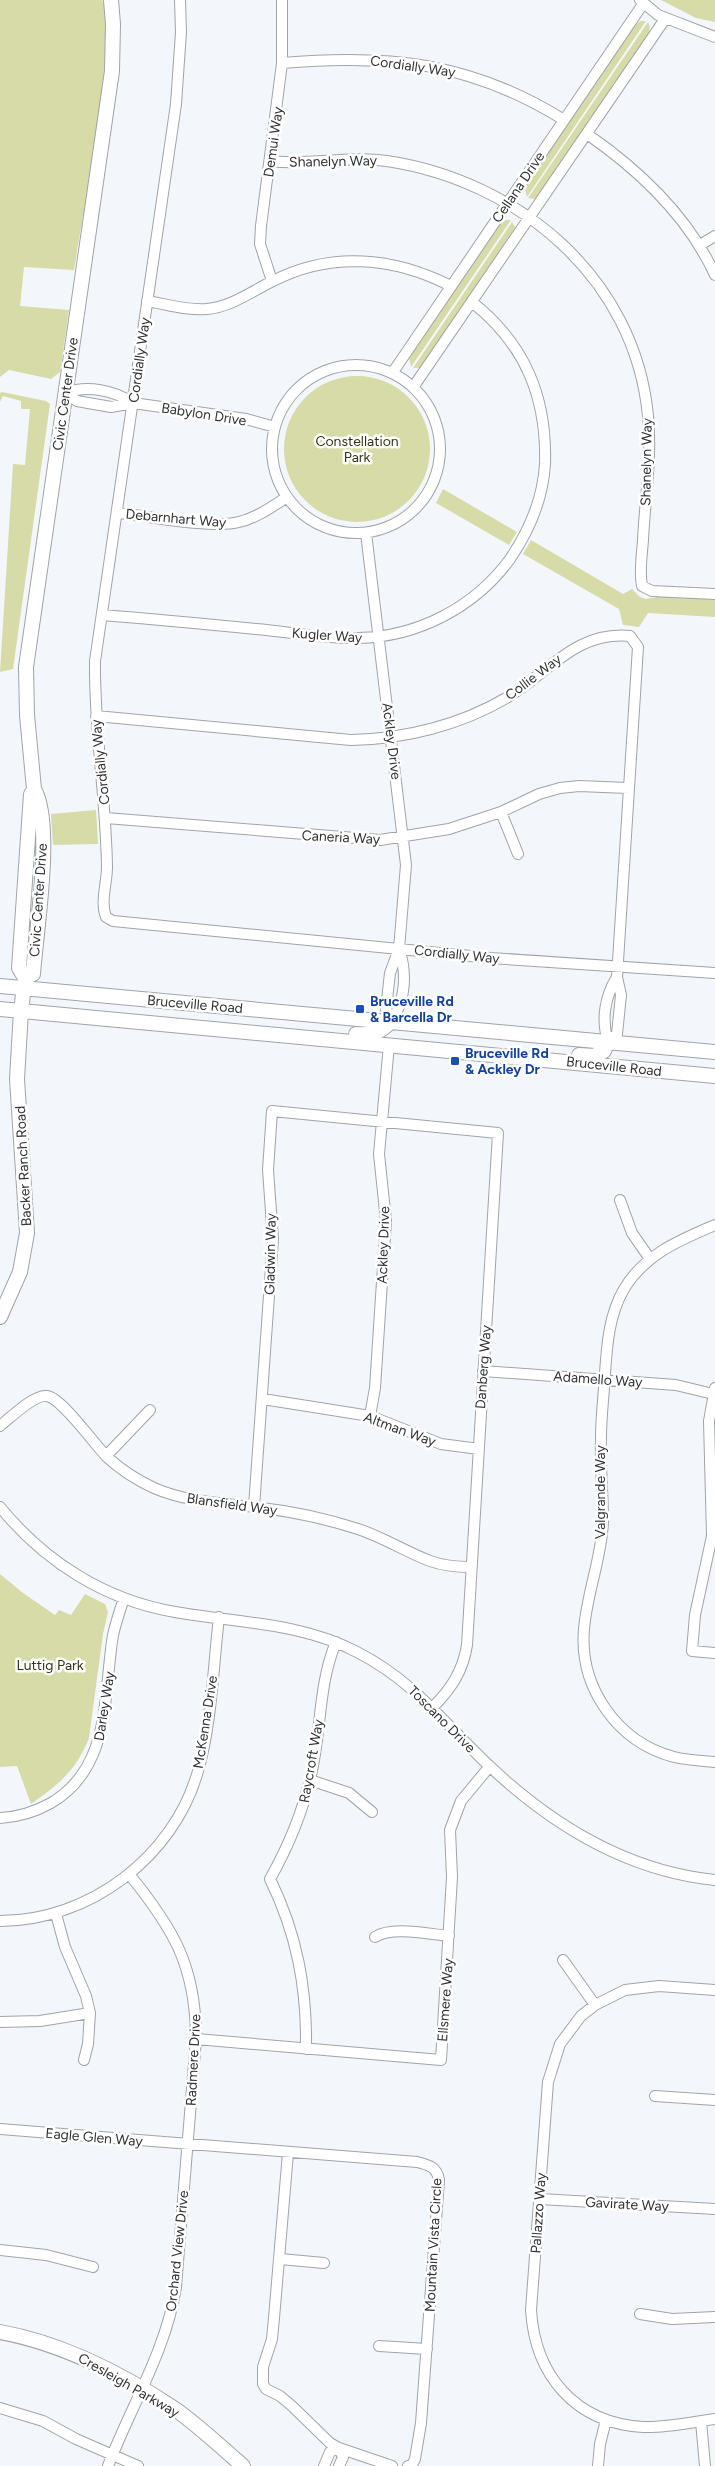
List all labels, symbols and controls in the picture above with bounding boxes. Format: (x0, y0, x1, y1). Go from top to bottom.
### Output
street label: Cordially Way (369, 52, 457, 81)
street label: Demui Way (260, 105, 287, 178)
street label: Cellana Drive (488, 148, 549, 226)
street label: Shanelyn Way (289, 152, 378, 171)
street label: Cordially Way (125, 316, 154, 404)
street label: Civic Center Drive (49, 336, 82, 452)
street label: Babylon Drive (160, 399, 248, 430)
street label: Shanelyn Way (637, 417, 656, 506)
park label: Constellation Park (315, 433, 399, 466)
street label: Debarnhart Way (125, 506, 228, 531)
street label: Kugler Way (291, 625, 363, 646)
street label: Collie Way (502, 650, 565, 704)
street label: Ackley Drive (378, 702, 405, 781)
street label: Cordially Way (87, 718, 113, 805)
street label: Caneria Way (301, 827, 381, 848)
street label: Civic Center Drive (26, 842, 51, 957)
street label: Cordially Way (413, 942, 501, 968)
street label: Bruceville Road (146, 992, 244, 1017)
place label: Bruceville Rd & Barcella Dr (370, 993, 454, 1026)
marker: Bruceville Rd & Barcella Dr (354, 1003, 366, 1015)
place label: Bruceville Rd & Ackley Dr (465, 1045, 549, 1078)
street label: Bruceville Road (565, 1053, 663, 1080)
marker: Bruceville Rd & Ackley Dr (449, 1055, 461, 1067)
street label: Backer Ranch Road (12, 1105, 35, 1227)
street label: Ackley Drive (374, 1206, 393, 1284)
street label: Gladwin Way (261, 1212, 280, 1295)
street label: Danberg Way (472, 1324, 495, 1410)
street label: Adamello Way (553, 1368, 644, 1391)
street label: Altman Way (361, 1409, 439, 1451)
street label: Valgrande Way (592, 1444, 609, 1539)
street label: Blansfield Way (186, 1490, 279, 1519)
park label: Luttig Park (16, 1657, 84, 1674)
street label: Darley Way (91, 1669, 118, 1742)
street label: McKenna Drive (190, 1674, 221, 1770)
street label: Toscano Drive (405, 1682, 479, 1757)
street label: Raycroft Way (296, 1717, 327, 1804)
street label: Ellsmere Way (434, 1957, 457, 2042)
street label: Radmere Drive (183, 2013, 204, 2106)
street label: Eagle Glen Way (45, 2125, 144, 2150)
street label: Pallazzo Way (527, 2171, 550, 2254)
street label: Mountain Vista Circle (421, 2177, 446, 2312)
street label: Orchard View Drive (163, 2189, 192, 2312)
street label: Gavirate Way (585, 2194, 670, 2215)
street label: Cresleigh Parkway (75, 2349, 183, 2422)

